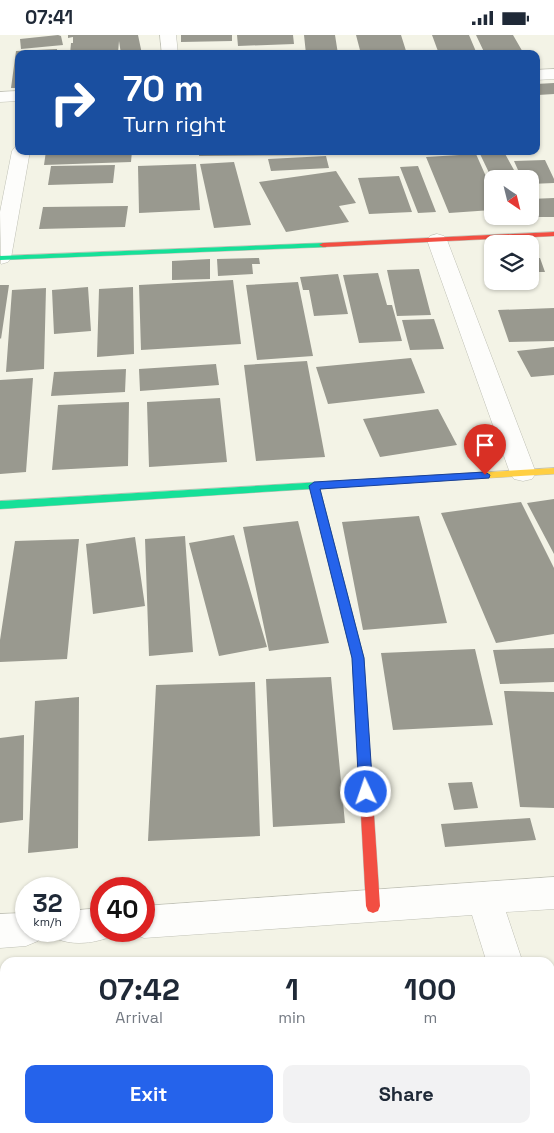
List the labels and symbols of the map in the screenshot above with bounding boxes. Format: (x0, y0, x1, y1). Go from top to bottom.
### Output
north arrow (484, 170, 539, 225)
pin (464, 424, 506, 475)
position arrow (339, 765, 391, 817)
speed limit sign: 40 (90, 877, 155, 942)

